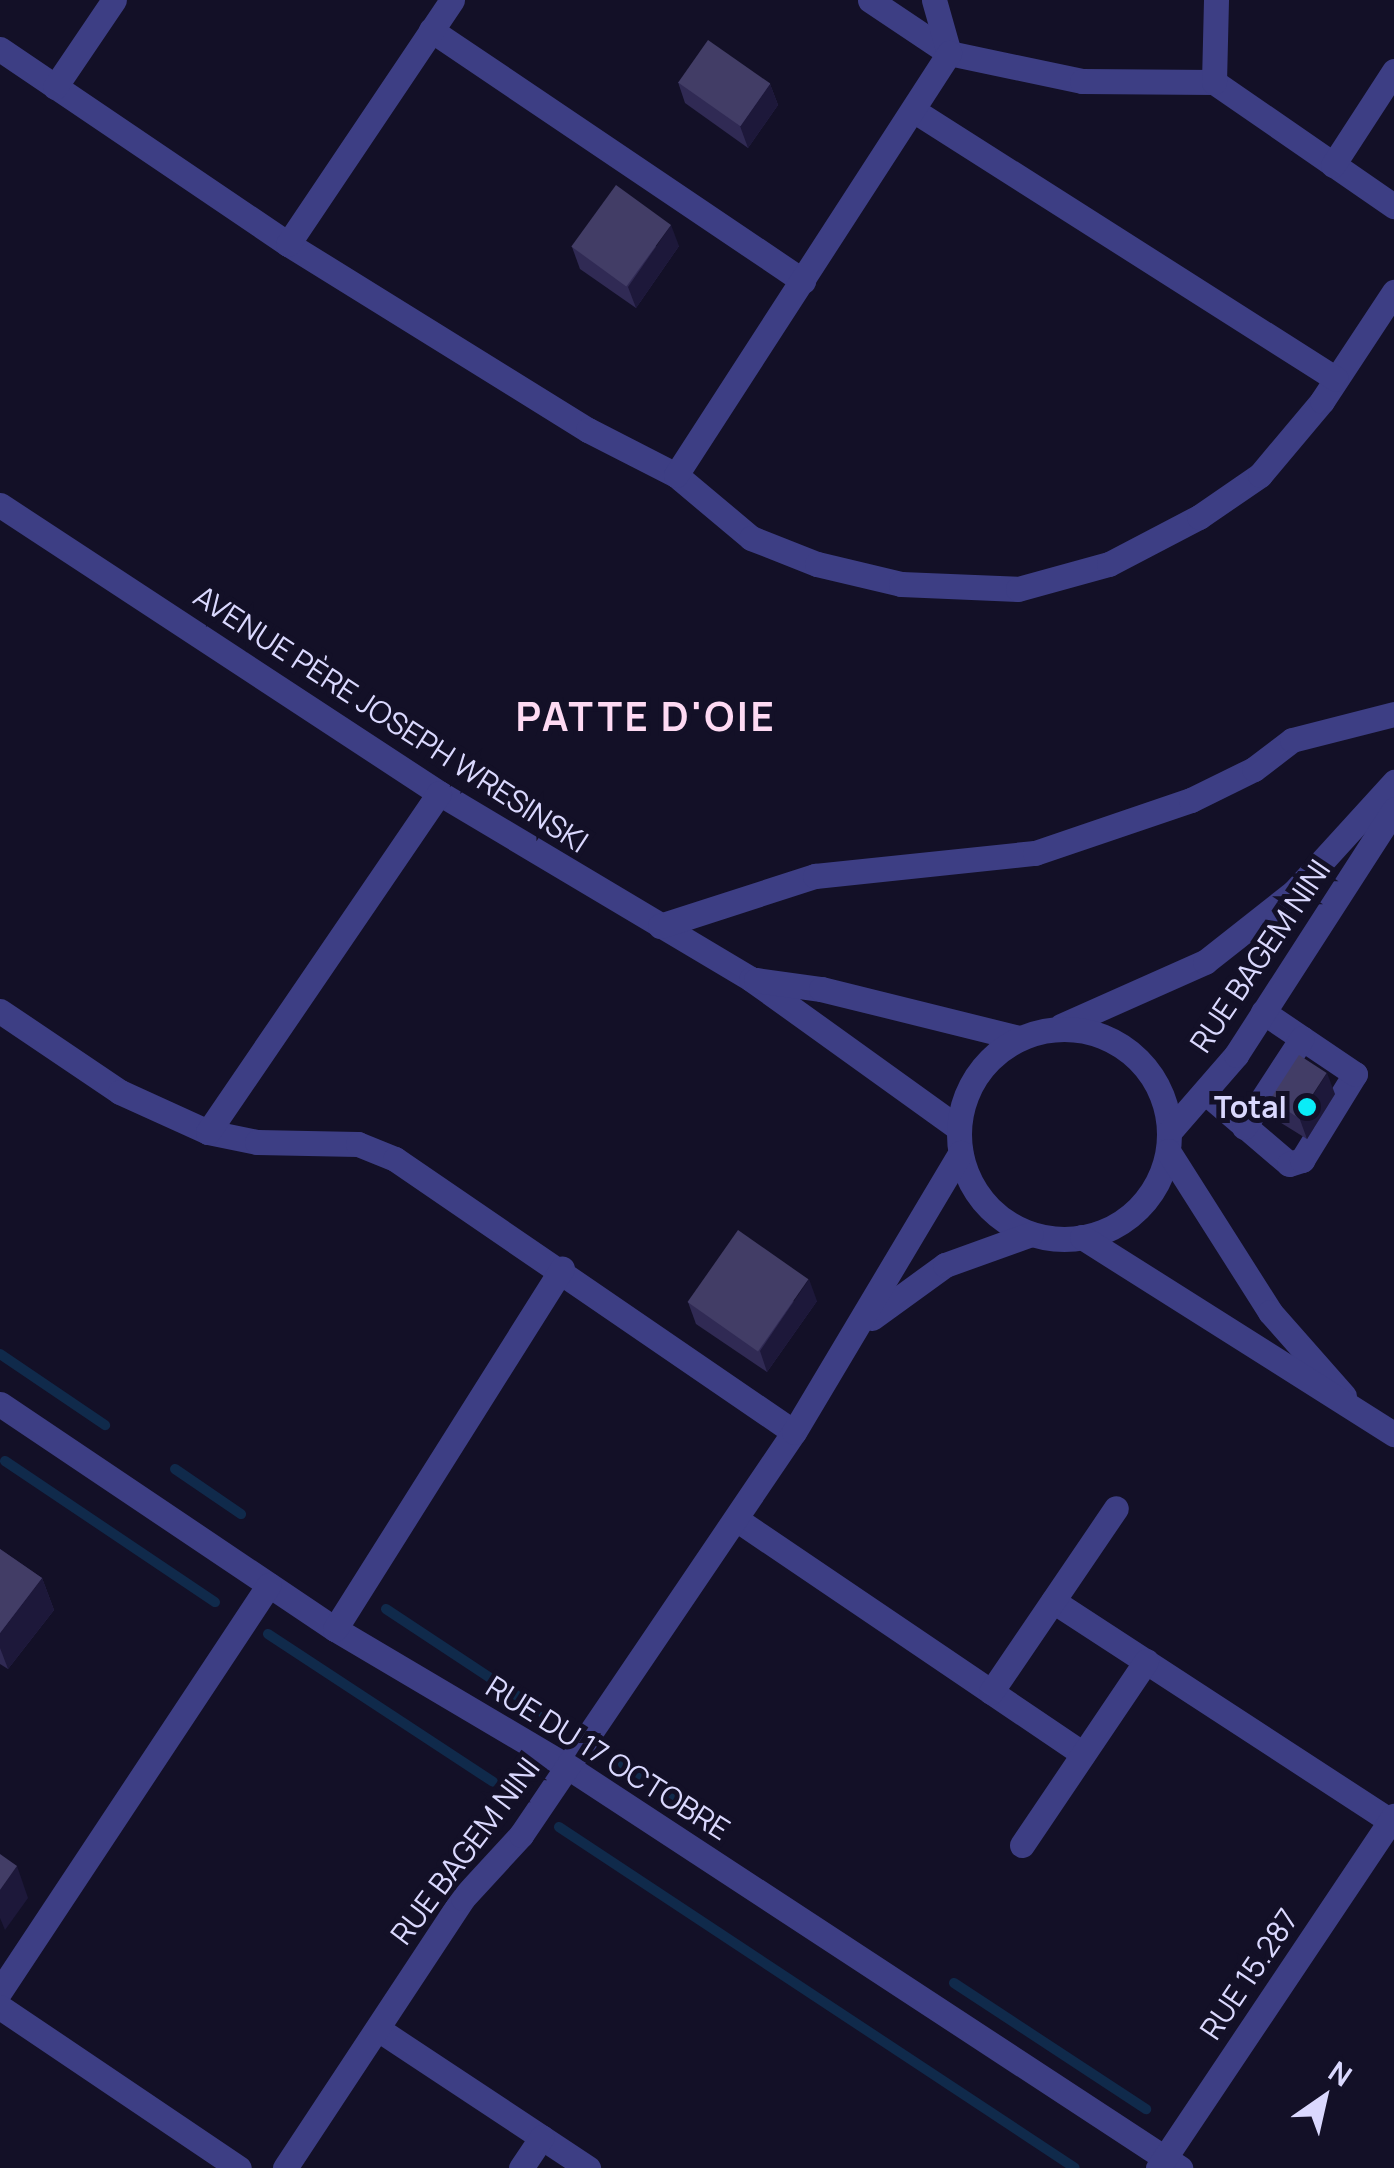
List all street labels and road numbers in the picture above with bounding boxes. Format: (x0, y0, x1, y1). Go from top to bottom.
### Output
street label: AVENUE PÈRE JOSEPH WRESINSKI (187, 578, 595, 860)
street label: RUE BAGEM NINI (1182, 853, 1338, 1059)
street label: RUE DU 17 OCTOBRE (480, 1668, 736, 1848)
street label: RUE BAGEM NINI (383, 1751, 547, 1951)
street label: RUE 15.287 (1192, 1902, 1306, 2046)

